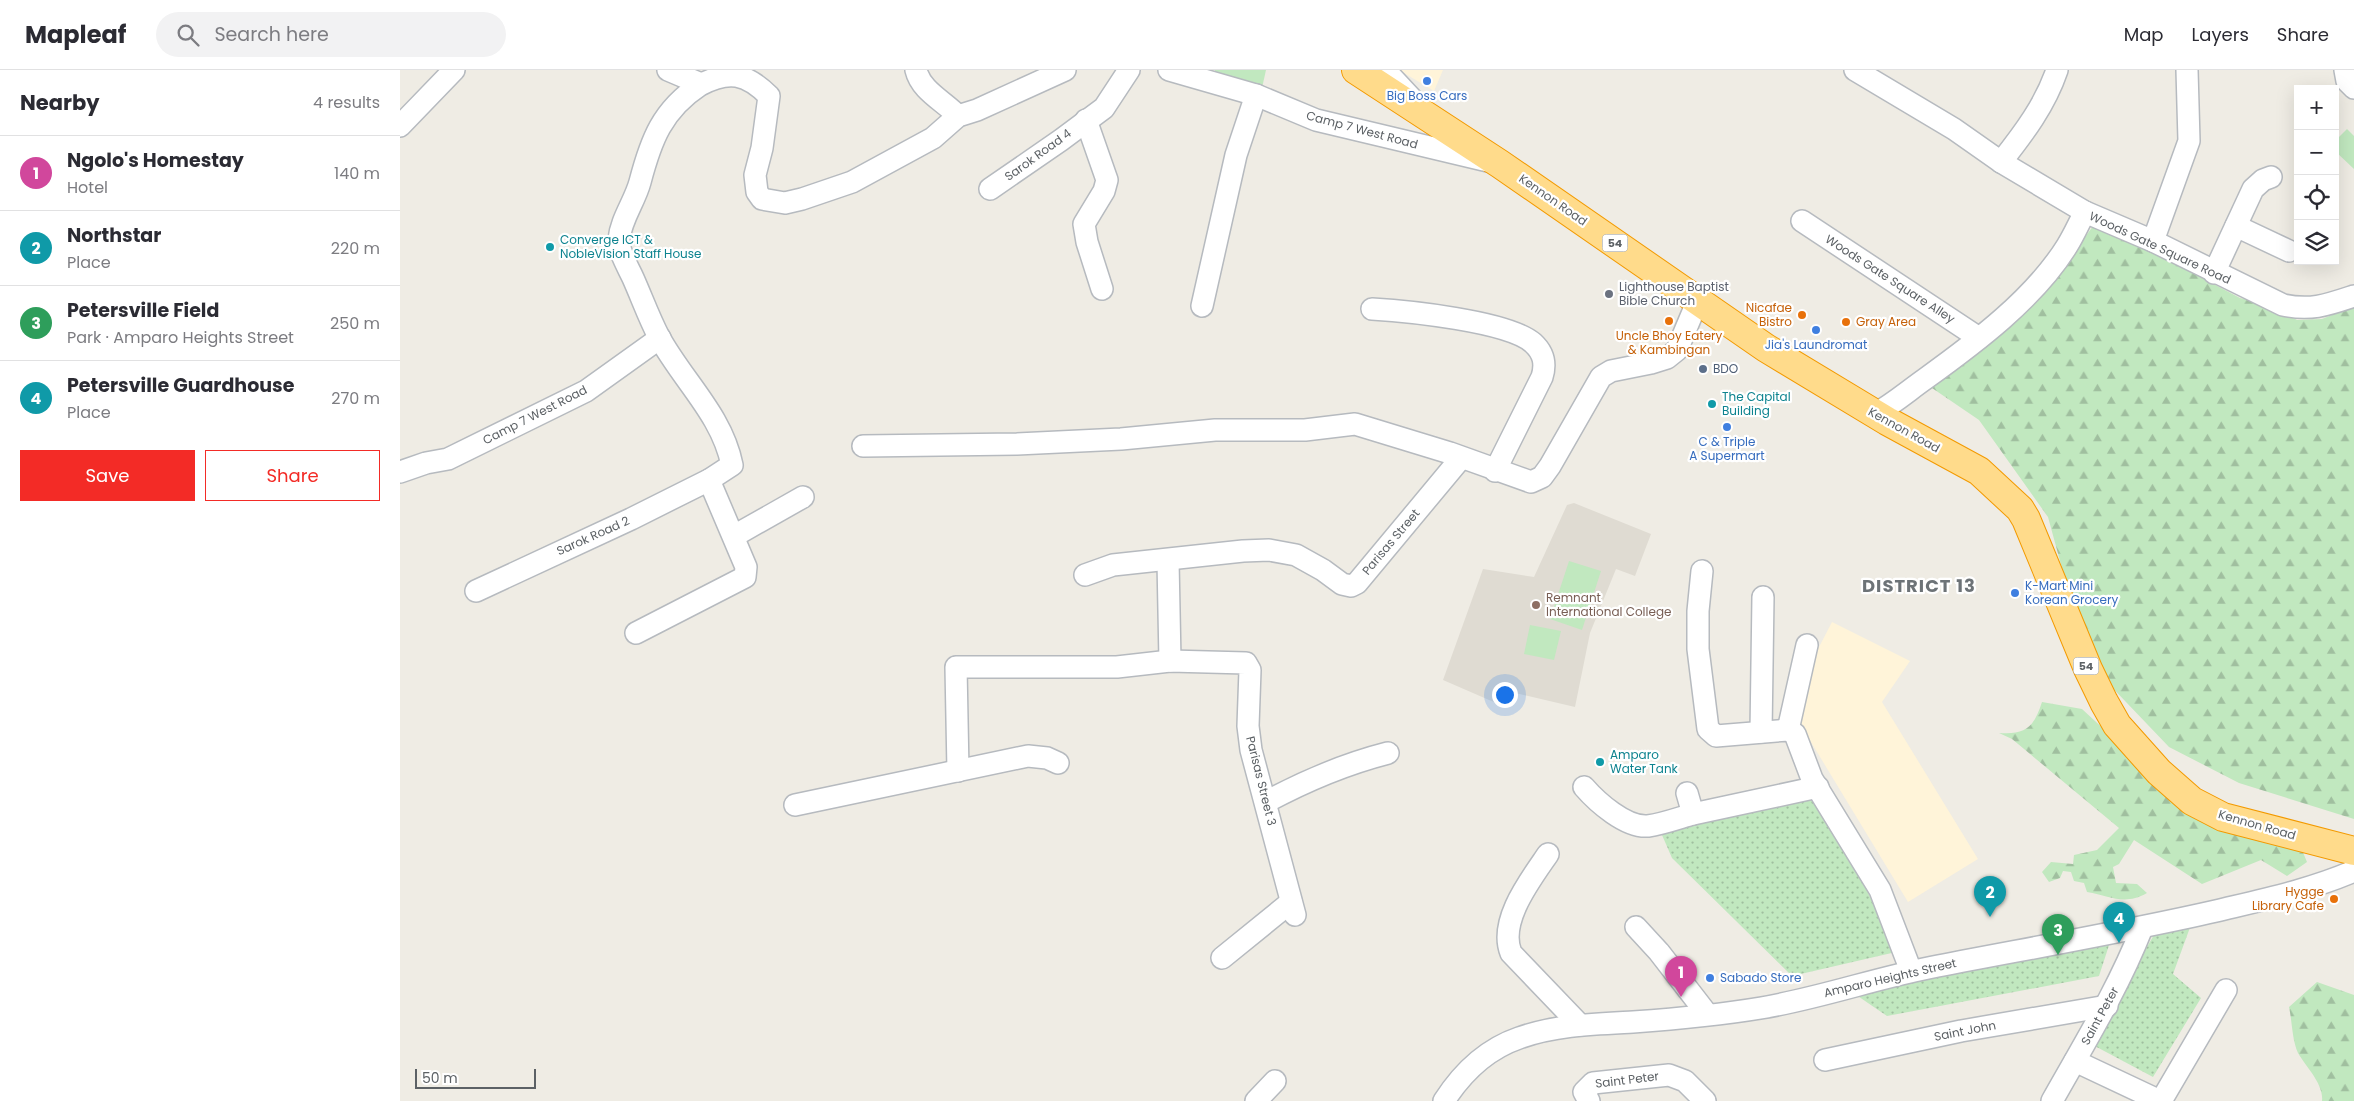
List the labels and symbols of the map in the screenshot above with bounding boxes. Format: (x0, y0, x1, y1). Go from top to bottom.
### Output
marker: Big Boss Cars (1421, 75, 1433, 87)
place label: Big Boss Cars (1387, 87, 1467, 104)
street label: Camp 7 West Road (1304, 106, 1420, 153)
street label: Sarok Road 4 (1001, 124, 1075, 185)
street label: Kennon Road (1516, 170, 1591, 229)
street label: Woods Gate Square Road (2087, 207, 2234, 288)
street label: Woods Gate Square Alley (1822, 230, 1959, 327)
place label: Converge ICT & NobleVision Staff House (560, 231, 701, 262)
road number: 54 (1602, 234, 1628, 252)
marker: Converge ICT & NobleVision Staff House (544, 241, 556, 253)
place label: Lighthouse Baptist Bible Church (1619, 278, 1729, 309)
marker: Lighthouse Baptist Bible Church (1603, 288, 1615, 300)
place label: Nicafae Bistro (1746, 299, 1792, 330)
marker: Nicafae Bistro (1796, 309, 1808, 321)
place label: Gray Area (1856, 313, 1916, 330)
marker: Uncle Bhoy Eatery & Kambingan (1663, 315, 1675, 327)
marker: Gray Area (1840, 316, 1852, 328)
marker: Jia's Laundromat (1810, 324, 1822, 336)
place label: Uncle Bhoy Eatery & Kambingan (1616, 327, 1723, 358)
place label: Jia's Laundromat (1765, 336, 1867, 353)
place label: BDO (1713, 360, 1738, 377)
marker: BDO (1697, 363, 1709, 375)
street label: Camp 7 West Road (480, 381, 590, 448)
place label: The Capital Building (1722, 388, 1791, 419)
marker: The Capital Building (1706, 398, 1718, 410)
street label: Kennon Road (1865, 403, 1943, 456)
marker: C & Triple A Supermart (1721, 421, 1733, 433)
place label: C & Triple A Supermart (1689, 433, 1765, 464)
street label: Parisas Street (1358, 505, 1423, 578)
street label: Sarok Road 2 (554, 512, 632, 559)
district label: DISTRICT 13 (1862, 573, 1976, 598)
place label: K-Mart Mini Korean Grocery (2025, 577, 2118, 608)
marker: K-Mart Mini Korean Grocery (2009, 587, 2021, 599)
place label: Remnant International College (1546, 589, 1672, 620)
marker: Remnant International College (1530, 599, 1542, 611)
road number: 54 (2074, 658, 2098, 674)
your location (1492, 682, 1518, 708)
street label: Parisas Street 3 (1242, 734, 1281, 827)
place label: Amparo Water Tank (1610, 746, 1679, 777)
marker: Amparo Water Tank (1594, 756, 1606, 768)
street label: Kennon Road (2216, 805, 2298, 844)
pin: 2 (1974, 876, 2006, 917)
place label: Hygge Library Cafe (2252, 883, 2324, 914)
marker: Hygge Library Cafe (2328, 893, 2340, 905)
pin: 4 (2103, 902, 2135, 943)
pin: 3 (2042, 914, 2074, 955)
street label: Amparo Heights Street (1822, 954, 1958, 1001)
pin: 1 (1665, 956, 1697, 997)
place label: Sabado Store (1720, 969, 1801, 986)
marker: Sabado Store (1704, 972, 1716, 984)
street label: Saint Peter (2077, 983, 2123, 1048)
street label: Saint John (1932, 1016, 1997, 1045)
scale bar (415, 1066, 536, 1089)
street label: Saint Peter (1594, 1067, 1660, 1092)

